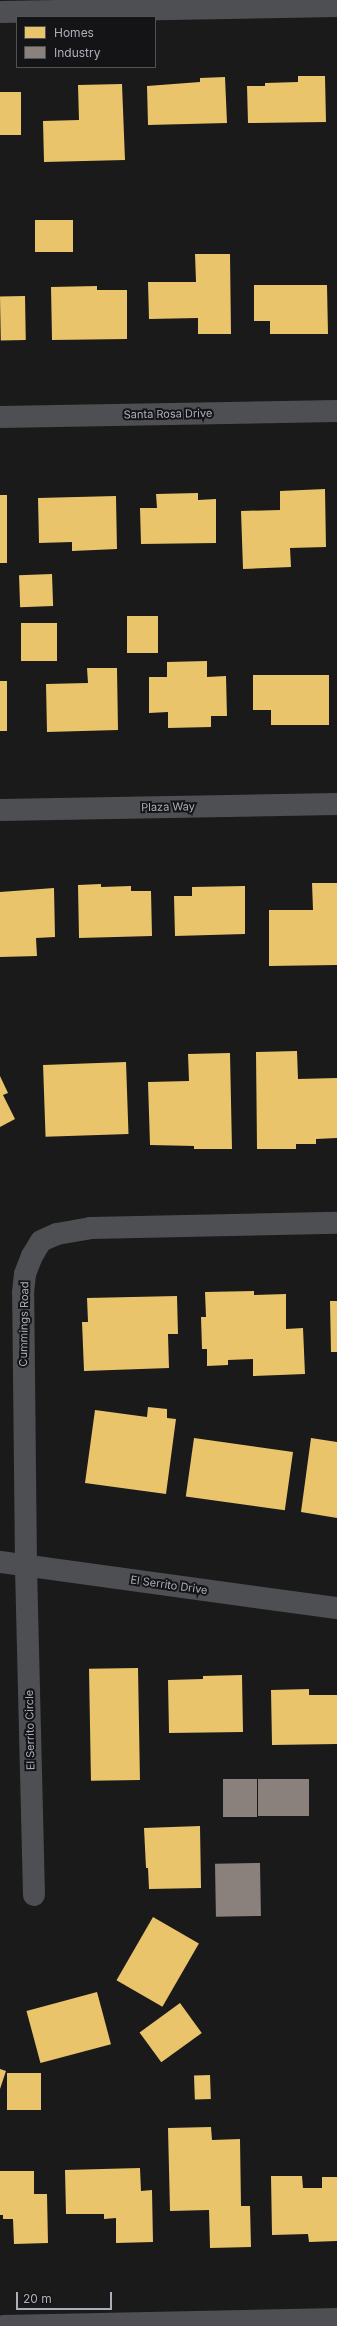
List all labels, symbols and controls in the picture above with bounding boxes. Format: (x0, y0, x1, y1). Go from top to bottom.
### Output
legend (16, 16, 156, 68)
text: Homes (54, 25, 94, 40)
text: Industry (54, 45, 100, 60)
street label: Santa Rosa Drive (124, 407, 212, 421)
street label: Plaza Way (141, 800, 195, 814)
street label: Cummings Road (17, 1281, 31, 1367)
street label: El Serrito Drive (130, 1573, 208, 1597)
street label: El Serrito Circle (23, 1690, 37, 1770)
scale bar (18, 2284, 114, 2310)
text: 20 m (23, 2291, 52, 2306)

